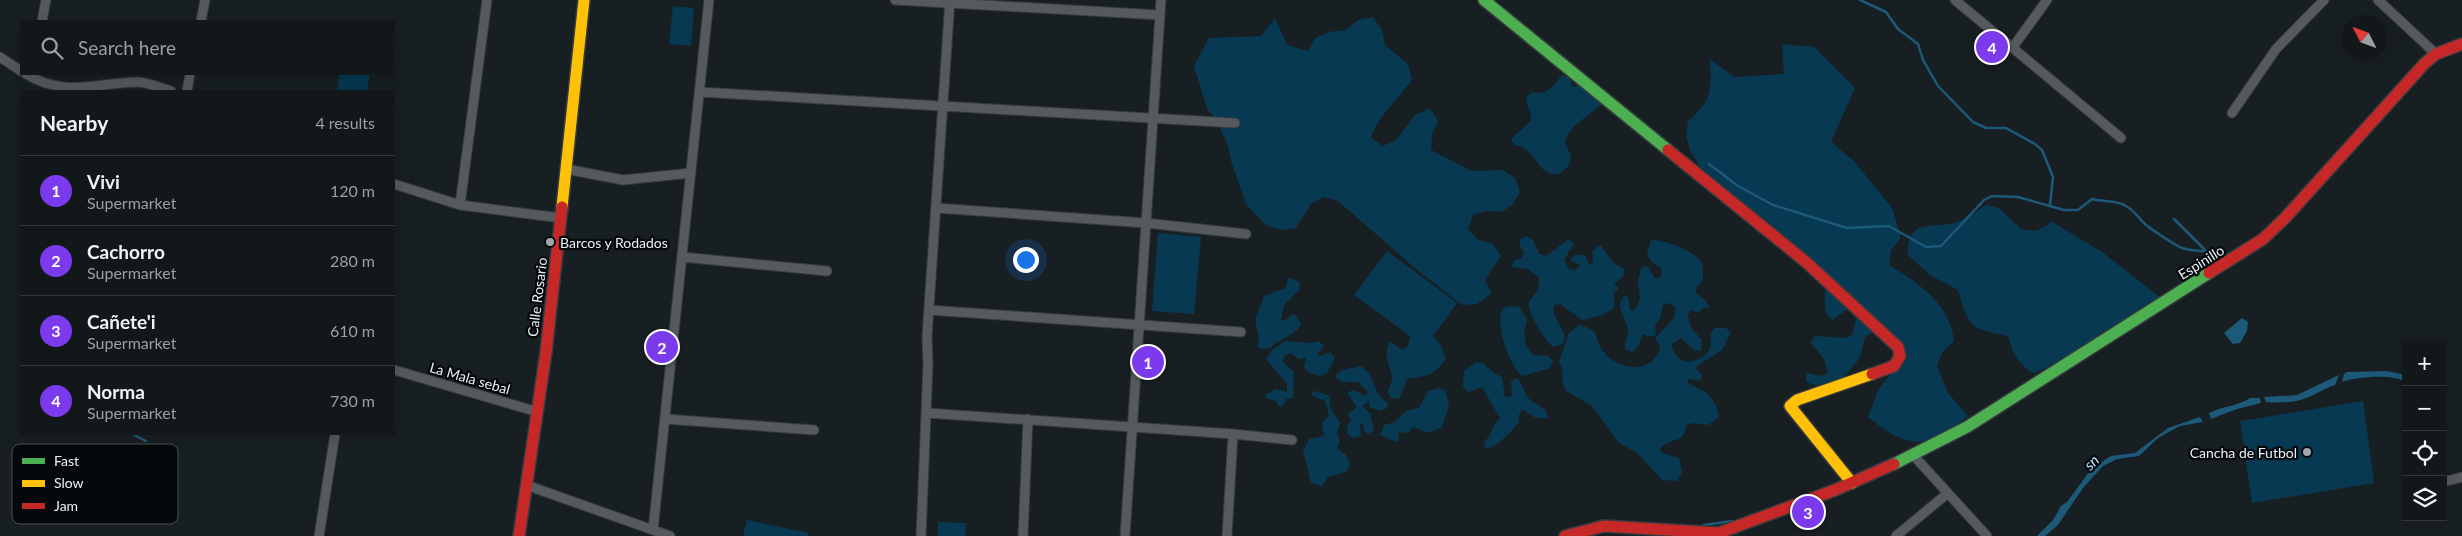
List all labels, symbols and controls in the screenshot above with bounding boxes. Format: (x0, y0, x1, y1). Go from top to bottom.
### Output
north arrow (2342, 15, 2387, 60)
search box (20, 20, 395, 75)
pin: 4 (1976, 28, 2008, 66)
icon: search (38, 34, 66, 62)
text: Search here (78, 36, 176, 59)
text: Nearby (40, 110, 108, 135)
text: 4 results (315, 113, 375, 132)
text: Vivi (87, 170, 120, 193)
text: 1 (51, 181, 61, 200)
text: 120 m (330, 181, 375, 200)
text: Supermarket (87, 193, 176, 212)
place label: Barcos y Rodados (560, 234, 668, 251)
marker: Barcos y Rodados (544, 236, 556, 248)
text: Cachorro (87, 240, 165, 263)
street label: Espinillo (2175, 241, 2227, 283)
your location (1013, 247, 1039, 273)
text: 2 (51, 251, 61, 270)
text: 280 m (330, 251, 375, 270)
street label: Calle Rosario (524, 256, 550, 338)
text: Supermarket (87, 263, 176, 282)
text: Cañete'i (87, 310, 156, 333)
text: 3 (51, 321, 61, 340)
text: 610 m (330, 321, 375, 340)
pin: 2 (646, 328, 678, 366)
text: Supermarket (87, 333, 176, 352)
map controls (2402, 341, 2447, 521)
button: + (2402, 341, 2447, 386)
pin: 1 (1132, 343, 1164, 381)
street label: La Mala sebal (428, 358, 512, 398)
text: Norma (87, 380, 145, 403)
button: − (2402, 386, 2447, 431)
text: 4 (51, 391, 61, 410)
text: 730 m (330, 391, 375, 410)
text: Supermarket (87, 403, 176, 422)
button: locate (2402, 431, 2447, 476)
legend (12, 444, 178, 524)
place label: Cancha de Futbol (2190, 444, 2297, 461)
marker: Cancha de Futbol (2301, 446, 2313, 458)
water label: sn (2080, 451, 2102, 473)
text: Fast (54, 452, 79, 469)
text: Slow (54, 474, 84, 491)
button: layers (2402, 476, 2447, 521)
pin: 3 (1792, 493, 1824, 531)
text: Jam (54, 497, 78, 514)

